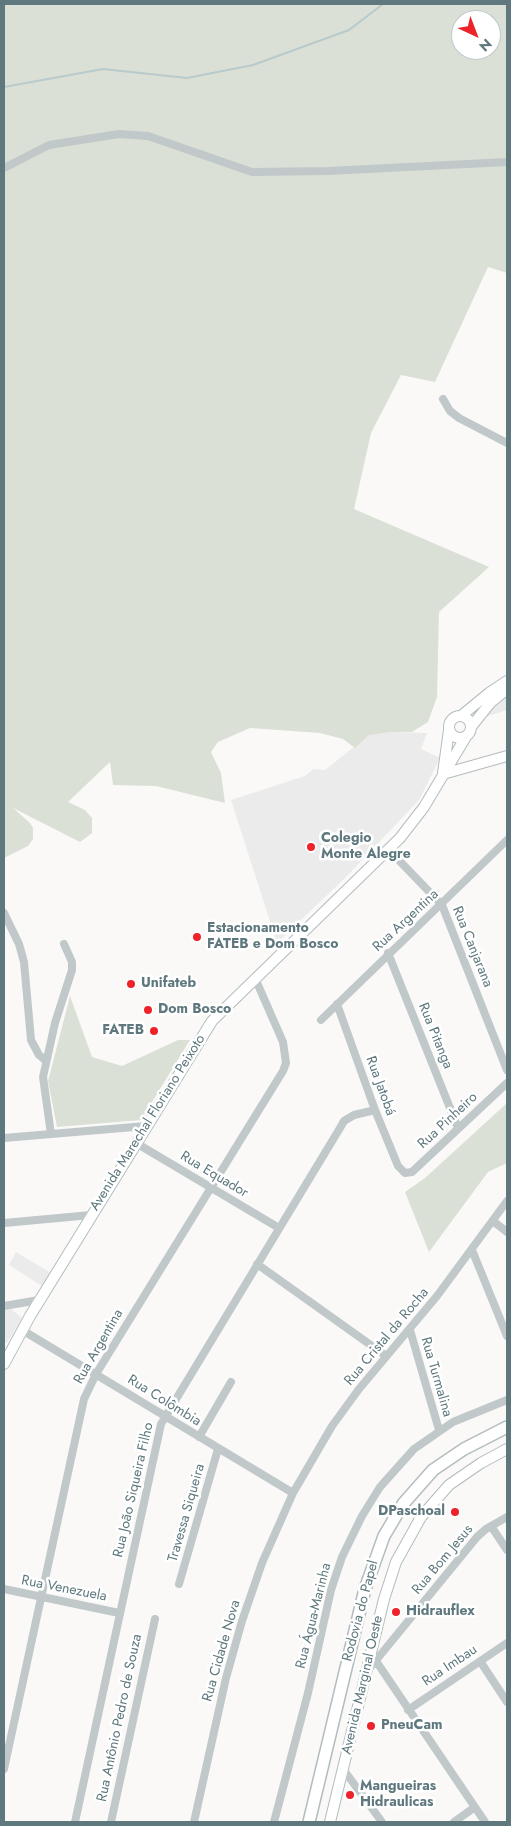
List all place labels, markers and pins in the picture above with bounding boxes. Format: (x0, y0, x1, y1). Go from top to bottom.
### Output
place label: Colegio Monte Alegre (321, 831, 411, 864)
marker: Colegio Monte Alegre (305, 841, 317, 853)
place label: Estacionamento FATEB e Dom Bosco (207, 921, 338, 954)
marker: Estacionamento FATEB e Dom Bosco (191, 931, 203, 943)
place label: Unifateb (141, 976, 196, 992)
marker: Unifateb (125, 978, 137, 990)
place label: Dom Bosco (158, 1002, 231, 1018)
marker: Dom Bosco (142, 1004, 154, 1016)
place label: FATEB (102, 1023, 144, 1039)
marker: FATEB (148, 1025, 160, 1037)
place label: DPaschoal (378, 1504, 445, 1520)
marker: DPaschoal (449, 1506, 461, 1518)
place label: Hidrauflex (406, 1604, 475, 1620)
marker: Hidrauflex (390, 1606, 402, 1618)
place label: PneuCam (381, 1718, 442, 1734)
marker: PneuCam (365, 1720, 377, 1732)
place label: Mangueiras Hidraulicas (360, 1779, 436, 1811)
marker: Mangueiras Hidraulicas (344, 1789, 356, 1801)

